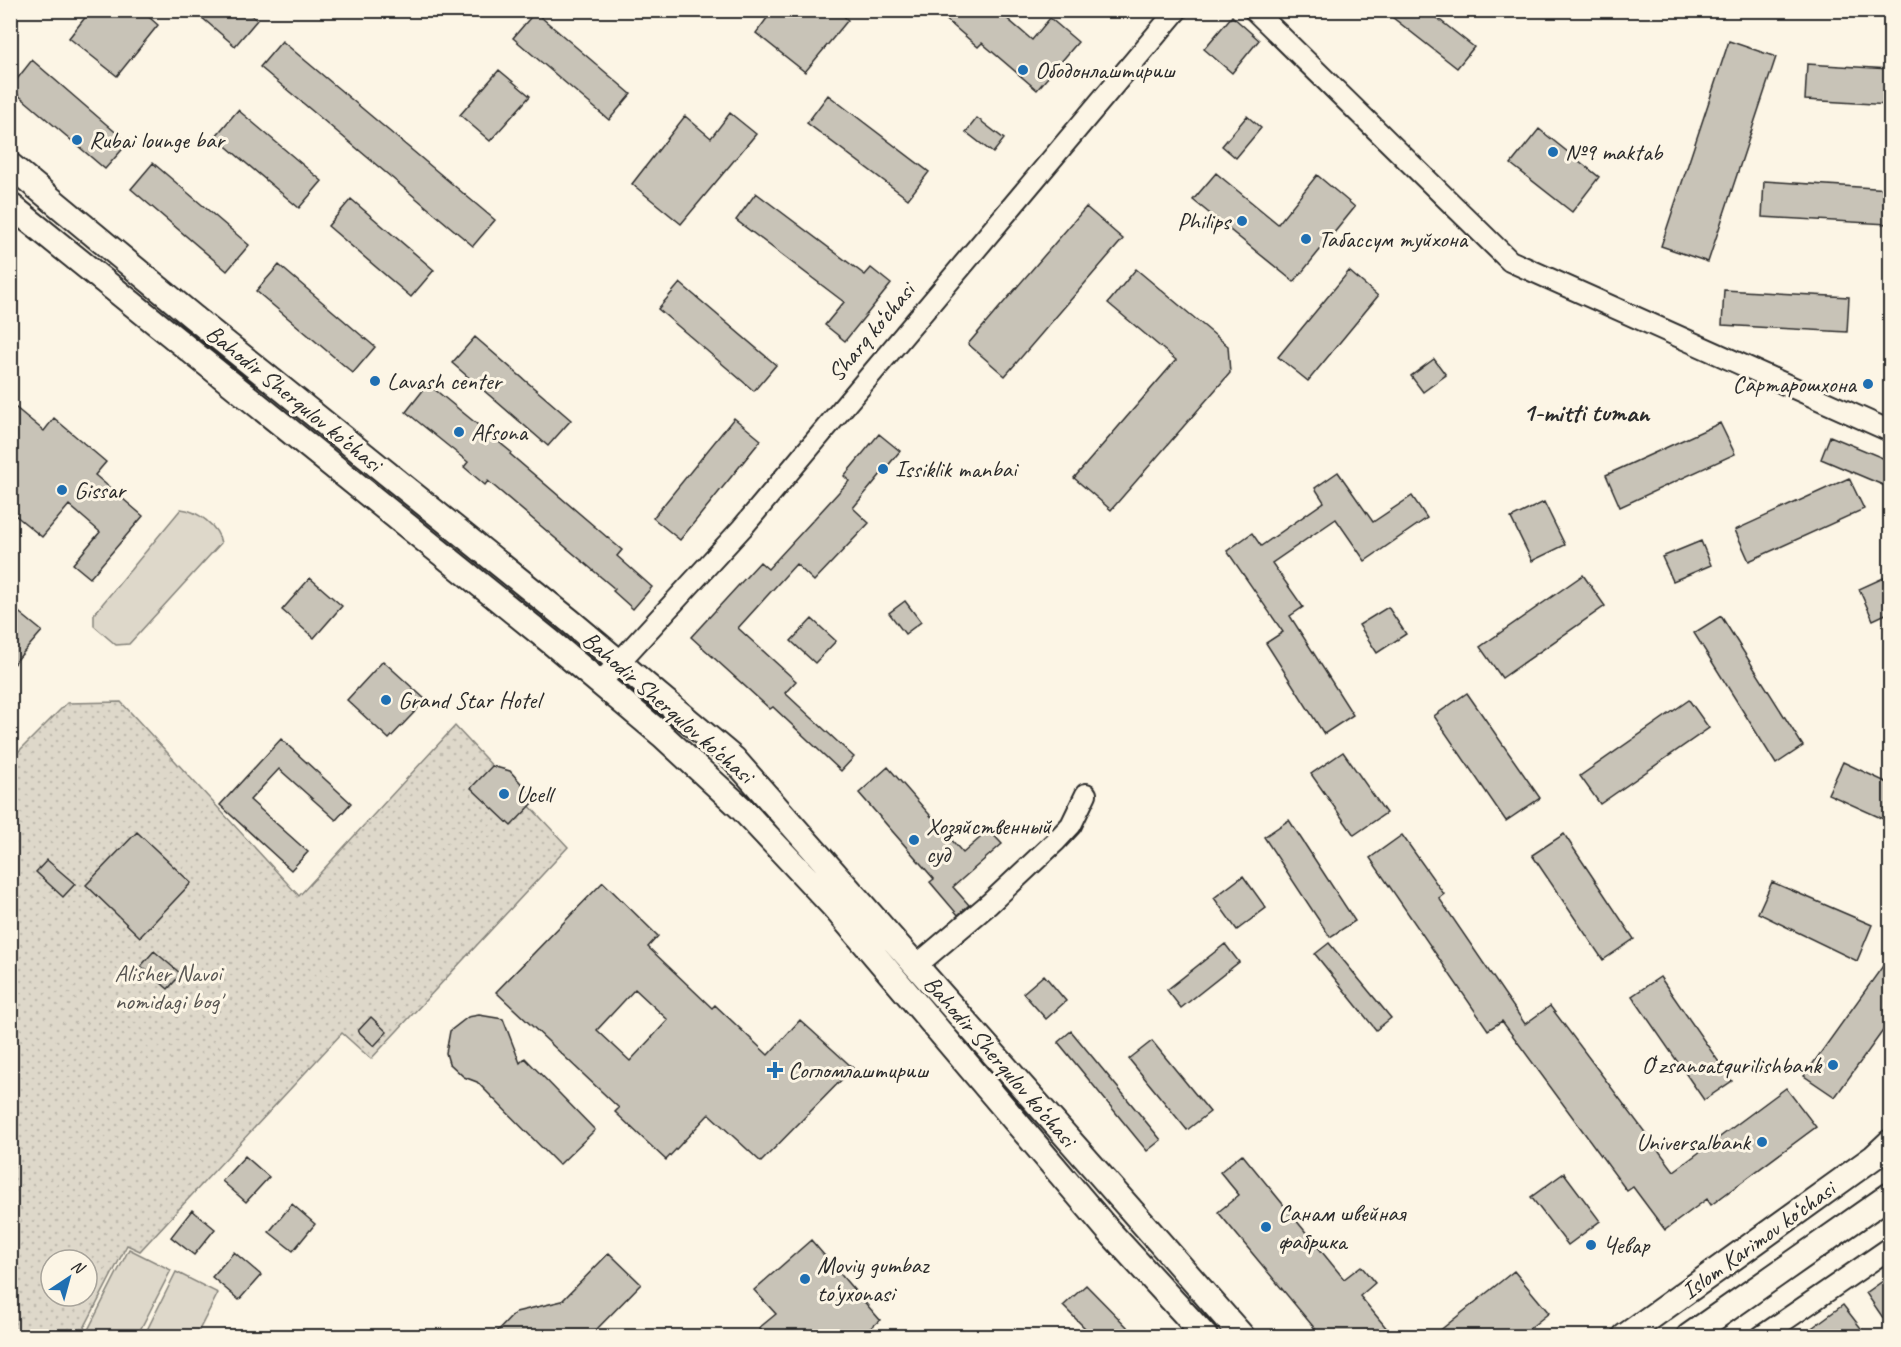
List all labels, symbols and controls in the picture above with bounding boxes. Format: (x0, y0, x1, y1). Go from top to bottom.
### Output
place label: Ободонлаштириш (1035, 55, 1176, 85)
marker: Ободонлаштириш (1016, 63, 1030, 77)
place label: Rubai lounge bar (89, 125, 226, 155)
marker: Rubai lounge bar (70, 133, 84, 147)
place label: №9 maktab (1565, 137, 1664, 167)
marker: №9 maktab (1546, 145, 1560, 159)
place label: Philips (1177, 206, 1233, 236)
marker: Philips (1235, 214, 1249, 228)
place label: Табассум туйхона (1318, 224, 1468, 254)
marker: Табассум туйхона (1299, 232, 1313, 246)
street label: Sharq ko‘chasi (821, 275, 923, 388)
street label: Bahodir Sherqulov ko‘chasi (200, 318, 390, 480)
place label: Lavash center (387, 366, 504, 396)
place label: Сартарошхона (1733, 369, 1857, 399)
marker: Lavash center (368, 374, 382, 388)
marker: Сартарошхона (1861, 377, 1875, 391)
district label: 1-mitti tuman (1523, 396, 1651, 429)
place label: Afsona (471, 417, 528, 447)
marker: Afsona (452, 425, 466, 439)
place label: Issiklik manbai (895, 454, 1019, 484)
marker: Issiklik manbai (876, 462, 890, 476)
place label: Gissar (74, 475, 127, 505)
marker: Gissar (55, 483, 69, 497)
street label: Bahodir Sherqulov ko‘chasi (576, 624, 762, 791)
place label: Grand Star Hotel (398, 685, 544, 715)
marker: Grand Star Hotel (379, 693, 393, 707)
place label: Ucell (516, 779, 556, 809)
marker: Ucell (497, 787, 511, 801)
place label: Хозяйственный суд (926, 811, 1053, 869)
marker: Хозяйственный суд (907, 833, 921, 847)
park label: Alisher Navoi nomidagi bog' (114, 958, 226, 1016)
street label: Bahodir Sherqulov ko‘chasi (917, 969, 1084, 1155)
place label: Oʻzsanoatqurilishbank (1642, 1050, 1823, 1080)
place label: Согломлаштириш (788, 1055, 929, 1085)
marker: Oʻzsanoatqurilishbank (1826, 1058, 1840, 1072)
marker: Согломлаштириш (766, 1061, 784, 1079)
place label: Universalbank (1636, 1127, 1752, 1157)
marker: Universalbank (1755, 1135, 1769, 1149)
street label: Islom Karimov ko‘chasi (1675, 1173, 1843, 1306)
place label: Санам швейная фабрика (1278, 1198, 1407, 1256)
marker: Санам швейная фабрика (1259, 1220, 1273, 1234)
place label: Чевар (1603, 1230, 1651, 1260)
marker: Чевар (1584, 1238, 1598, 1252)
north arrow (39, 1248, 99, 1308)
place label: Moviy gumbaz to‘yxonasi (817, 1250, 930, 1308)
text: N (67, 1256, 90, 1279)
marker: Moviy gumbaz to‘yxonasi (798, 1272, 812, 1286)

